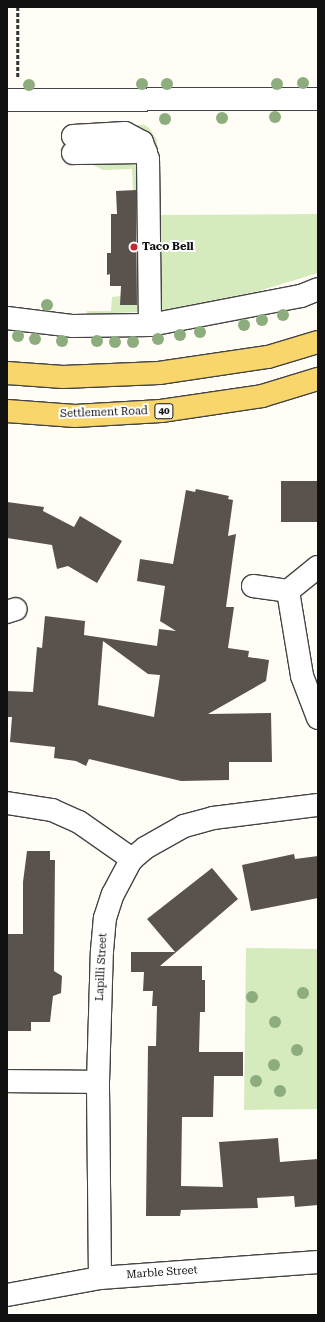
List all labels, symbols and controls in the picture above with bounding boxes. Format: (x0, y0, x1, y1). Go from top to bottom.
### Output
place label: Taco Bell (142, 240, 194, 254)
marker: Taco Bell (129, 242, 139, 252)
road number: 40 (154, 403, 174, 419)
street label: Settlement Road (60, 405, 148, 421)
street label: Lapilli Street (94, 933, 110, 1001)
street label: Marble Street (126, 1264, 198, 1282)

